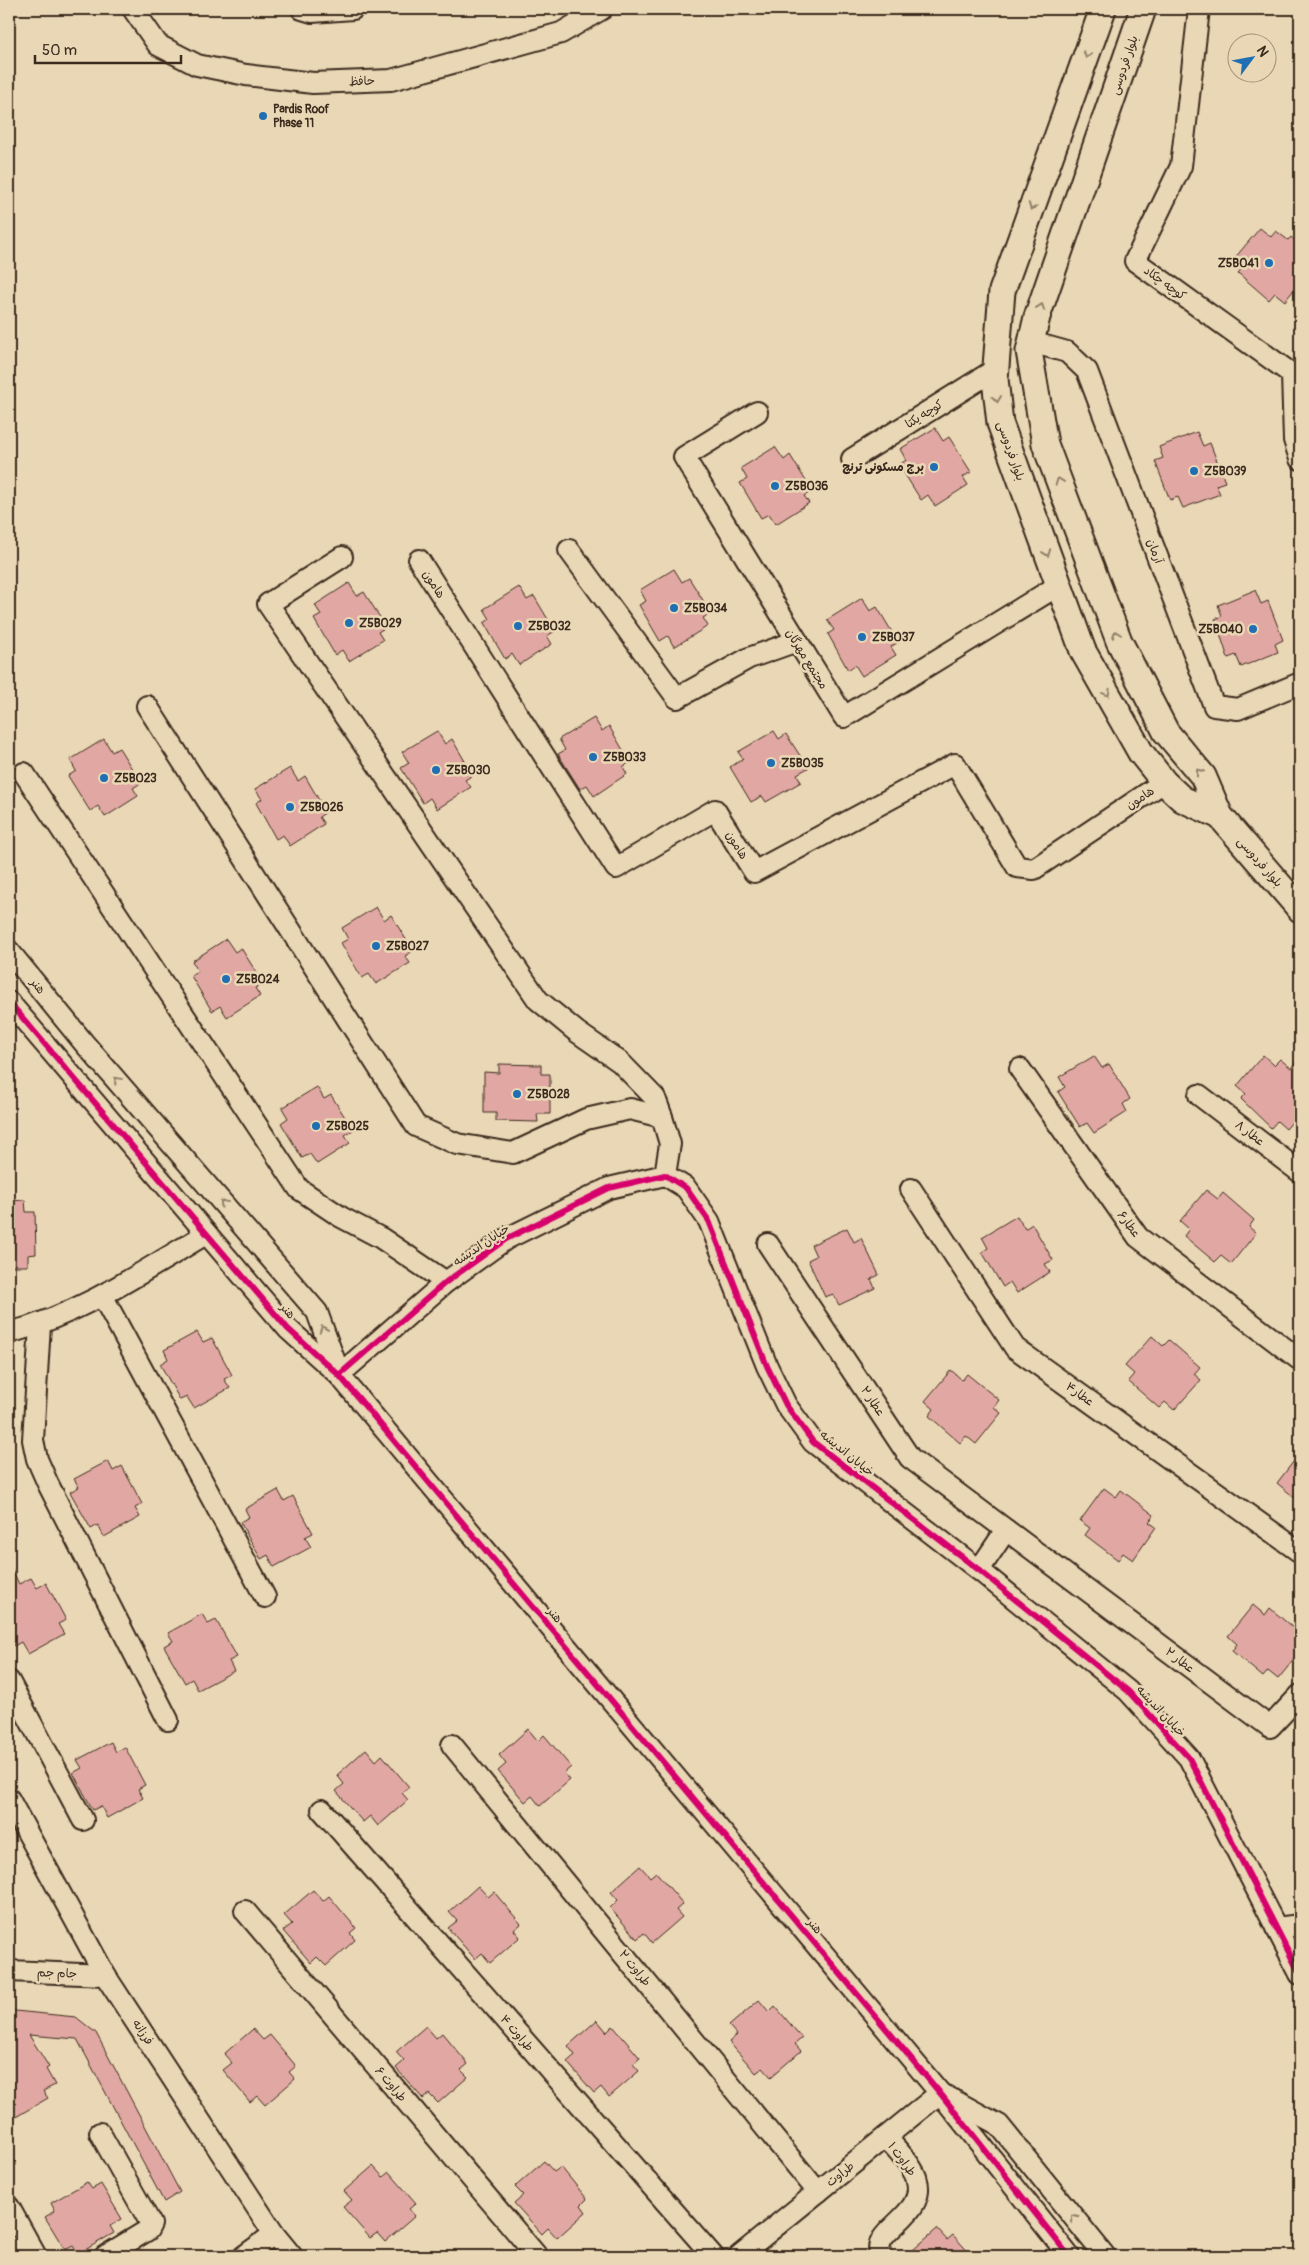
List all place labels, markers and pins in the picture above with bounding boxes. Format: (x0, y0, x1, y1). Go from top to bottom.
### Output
place label: Pardis Roof Phase 11 (273, 102, 330, 131)
marker: Pardis Roof Phase 11 (257, 110, 269, 122)
place label: Z5B041 (1218, 256, 1259, 271)
marker: Z5B041 (1263, 257, 1275, 269)
place label: برج مسکونی ترنج (842, 460, 924, 475)
marker: برج مسکونی ترنج (928, 461, 940, 473)
place label: Z5B039 (1204, 464, 1247, 479)
marker: Z5B039 (1188, 465, 1200, 477)
place label: Z5B036 (785, 479, 828, 494)
marker: Z5B036 (769, 480, 781, 492)
place label: Z5B034 (684, 601, 727, 616)
marker: Z5B034 (668, 602, 680, 614)
place label: Z5B029 (359, 616, 402, 631)
marker: Z5B029 (343, 617, 355, 629)
place label: Z5B032 (528, 619, 571, 634)
marker: Z5B032 (512, 620, 524, 632)
place label: Z5B040 (1198, 622, 1243, 637)
marker: Z5B040 (1247, 623, 1259, 635)
place label: Z5B037 (872, 630, 915, 645)
marker: Z5B037 (856, 631, 868, 643)
place label: Z5B033 (603, 750, 646, 765)
marker: Z5B033 (587, 751, 599, 763)
place label: Z5B035 (781, 756, 824, 771)
marker: Z5B035 (765, 757, 777, 769)
place label: Z5B030 (446, 763, 491, 778)
marker: Z5B030 (430, 764, 442, 776)
place label: Z5B023 (114, 771, 157, 786)
marker: Z5B023 (98, 772, 110, 784)
place label: Z5B026 (300, 800, 343, 815)
marker: Z5B026 (284, 801, 296, 813)
place label: Z5B027 (386, 939, 429, 954)
marker: Z5B027 (370, 940, 382, 952)
place label: Z5B024 (236, 972, 279, 987)
marker: Z5B024 (220, 973, 232, 985)
place label: Z5B028 (527, 1087, 569, 1102)
marker: Z5B028 (511, 1088, 523, 1100)
place label: Z5B025 (326, 1119, 369, 1134)
marker: Z5B025 (310, 1120, 322, 1132)

